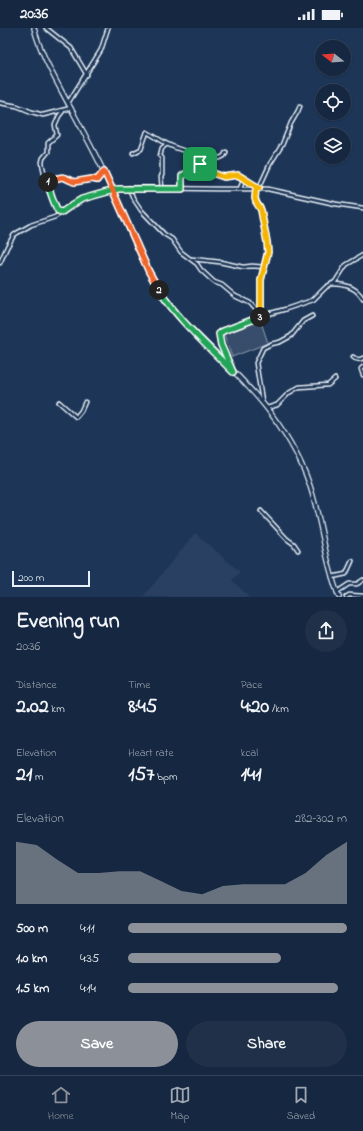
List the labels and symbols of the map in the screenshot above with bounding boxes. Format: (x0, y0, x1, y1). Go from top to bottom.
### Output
north arrow (315, 40, 351, 76)
pin (183, 147, 217, 181)
pin: 1 (38, 172, 58, 192)
pin: 2 (149, 280, 169, 300)
pin: 3 (250, 307, 270, 327)
scale bar (12, 569, 90, 588)

